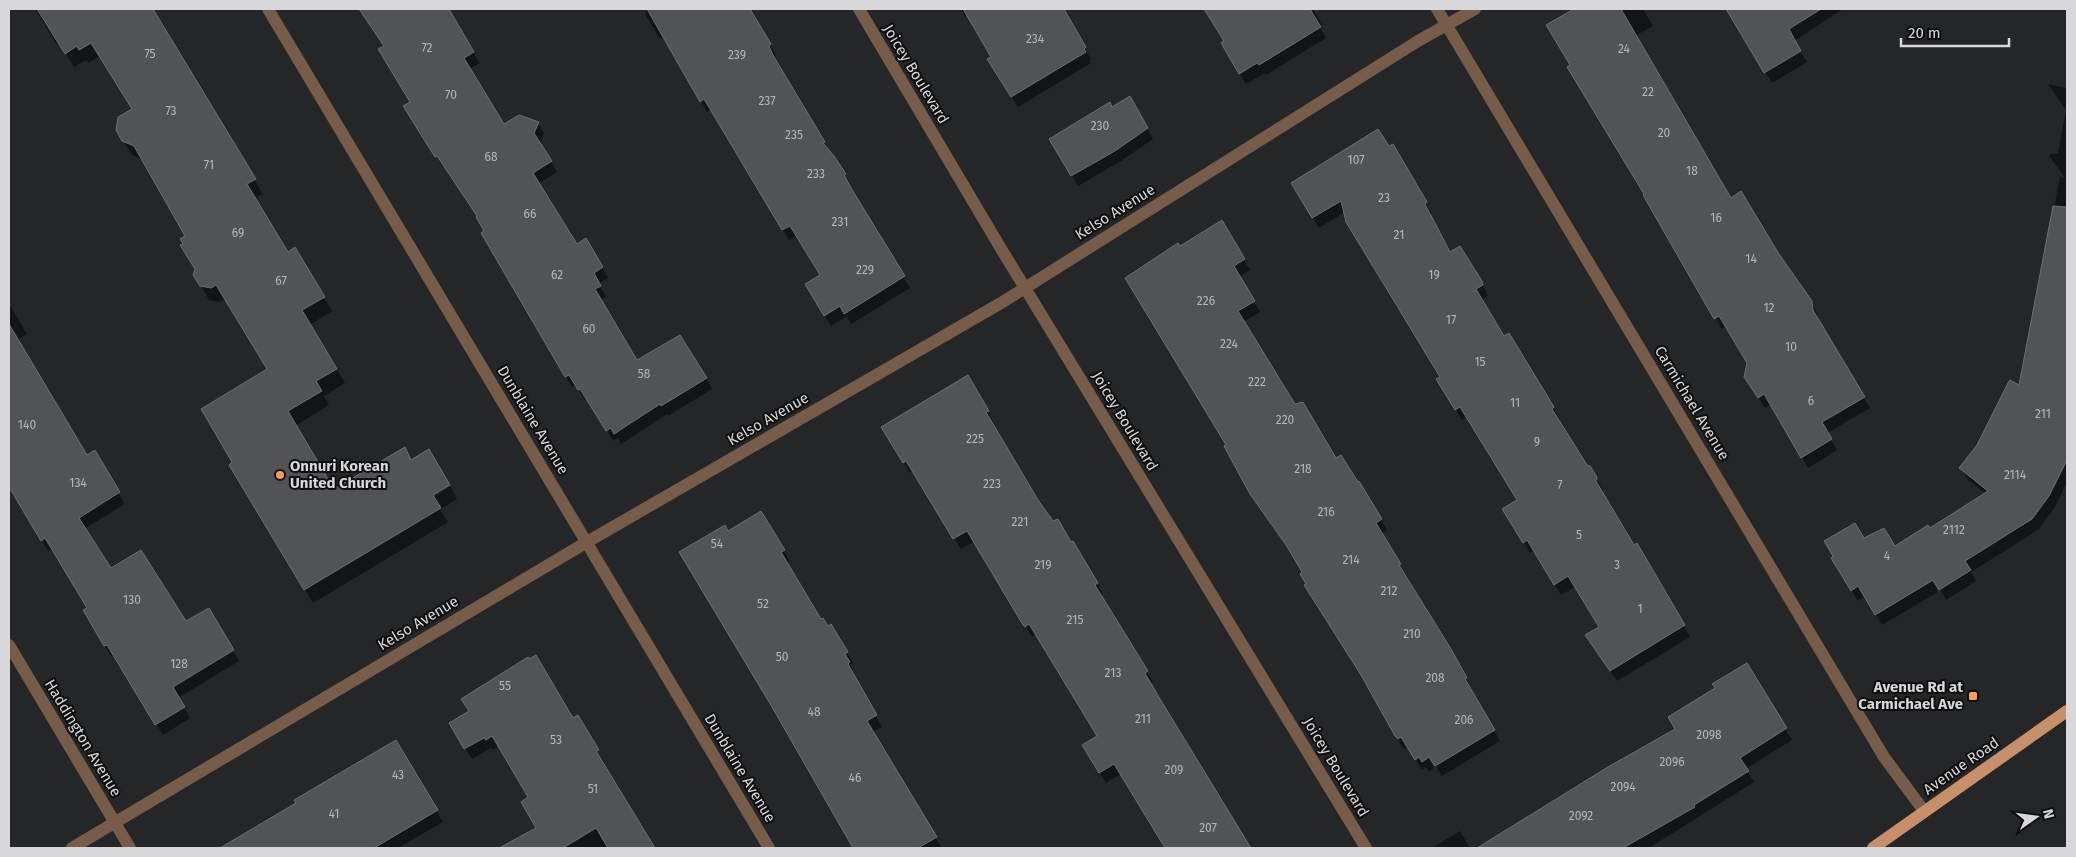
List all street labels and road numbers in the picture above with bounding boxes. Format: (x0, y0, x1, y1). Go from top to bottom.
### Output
street label: Joicey Boulevard (879, 21, 953, 127)
street label: Kelso Avenue (1072, 180, 1158, 244)
street label: Carmichael Avenue (1651, 343, 1733, 463)
street label: Dunblaine Avenue (493, 362, 573, 478)
street label: Joicey Boulevard (1088, 368, 1162, 474)
street label: Kelso Avenue (724, 389, 812, 449)
street label: Kelso Avenue (374, 592, 462, 654)
street label: Haddington Avenue (41, 676, 125, 800)
street label: Dunblaine Avenue (700, 710, 780, 826)
street label: Joicey Boulevard (1299, 714, 1373, 820)
street label: Avenue Road (1920, 733, 2002, 799)

